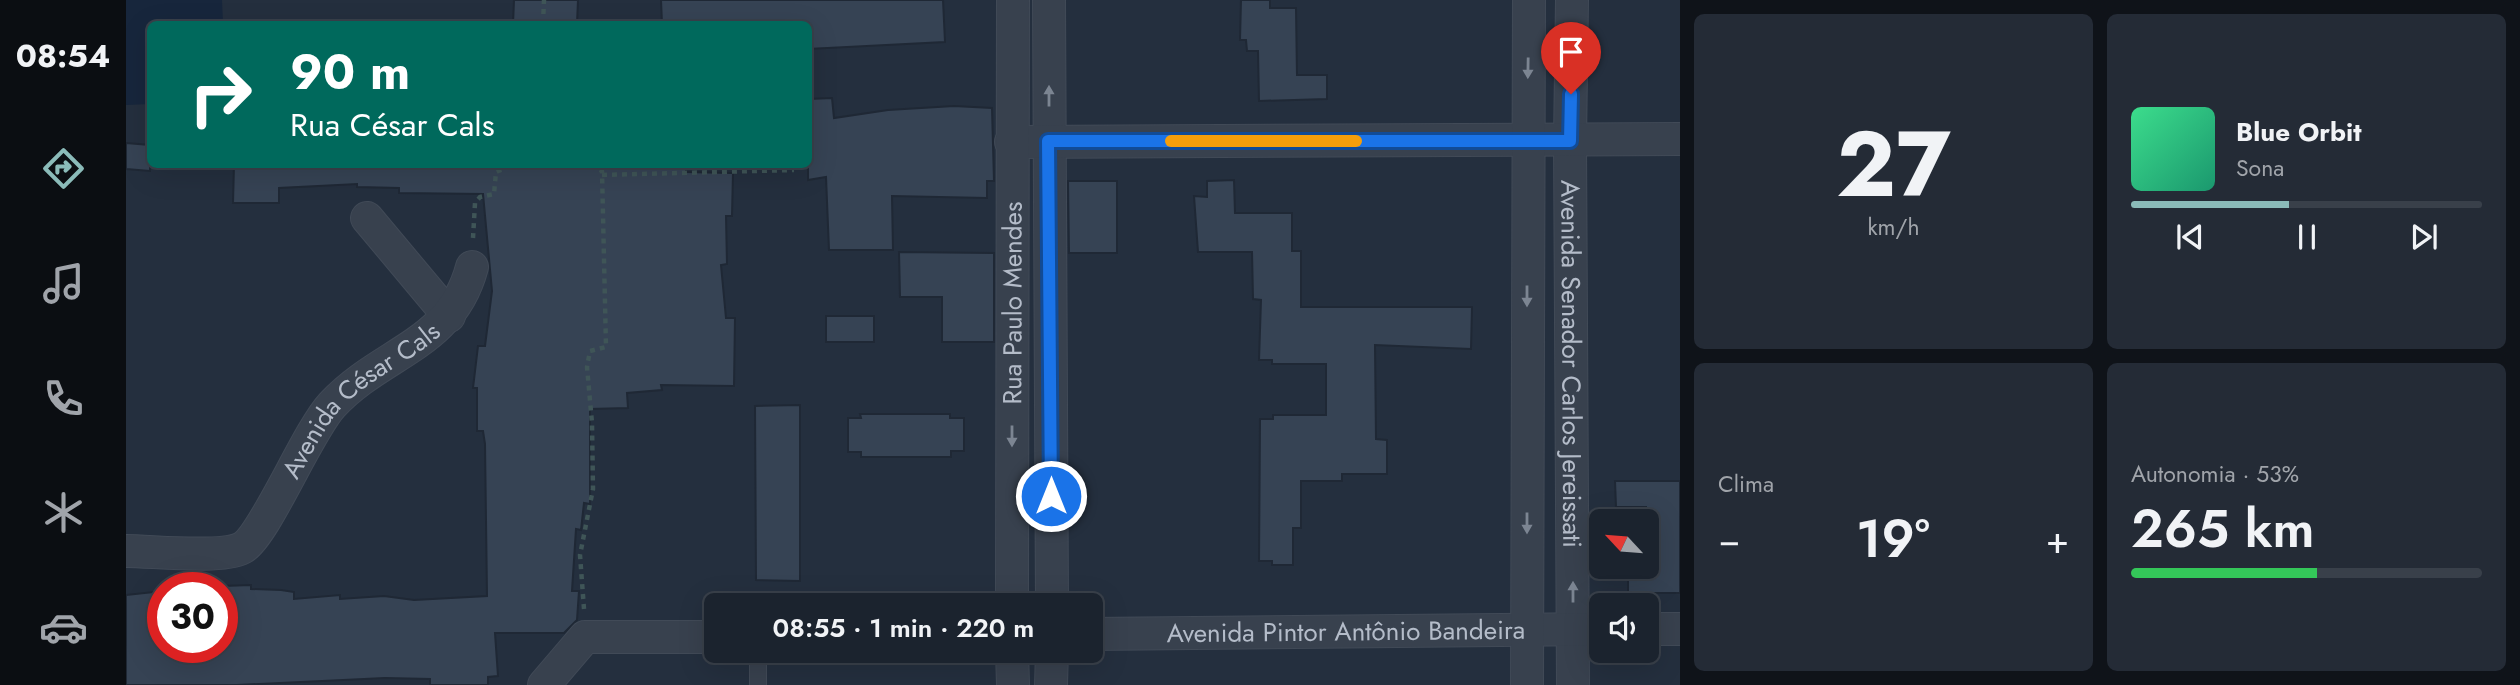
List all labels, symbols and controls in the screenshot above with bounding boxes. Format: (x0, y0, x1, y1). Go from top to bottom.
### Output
pin (1541, 22, 1601, 94)
text: 08:54 (16, 33, 110, 79)
icon: arrive (1552, 33, 1590, 71)
text: 90 m (290, 37, 410, 107)
icon: right (175, 49, 266, 140)
one-way arrow (1523, 57, 1534, 79)
one-way arrow (1043, 85, 1055, 107)
text: 27 (1836, 99, 1951, 230)
text: Rua César Cals (290, 102, 495, 148)
text: Blue Orbit (2236, 113, 2361, 151)
icon: directions (39, 144, 88, 193)
text: Sona (2236, 151, 2284, 185)
street label: Avenida Senador Carlos Jereissati (1551, 180, 1591, 548)
street label: Rua Paulo Mendes (993, 201, 1032, 405)
text: km/h (1868, 210, 1919, 244)
icon: previous (2171, 218, 2209, 256)
icon: pause (2288, 218, 2326, 256)
icon: next (2405, 218, 2443, 256)
icon: music (39, 259, 88, 308)
one-way arrow (1521, 285, 1533, 307)
street label: Avenida César Cals (272, 313, 449, 485)
icon: phone (39, 374, 88, 423)
one-way arrow (1006, 425, 1018, 447)
text: Autonomia · 53% (2131, 457, 2299, 491)
position arrow (1014, 459, 1088, 533)
text: Clima (1718, 467, 1774, 501)
icon: climate (39, 488, 88, 537)
text: 265 km (2131, 491, 2315, 567)
text: 19° (1856, 501, 1930, 577)
north arrow (1589, 509, 1659, 579)
map controls (1589, 509, 1659, 663)
one-way arrow (1521, 512, 1533, 534)
text: − (1718, 512, 1740, 567)
text: + (2046, 512, 2069, 567)
speed limit sign: 30 (147, 572, 238, 663)
one-way arrow (1567, 581, 1579, 603)
button: sound (1589, 593, 1659, 663)
icon: car (39, 603, 88, 652)
text: 08:55 · 1 min · 220 m (773, 609, 1034, 647)
street label: Avenida Pintor Antônio Bandeira (1167, 611, 1525, 652)

